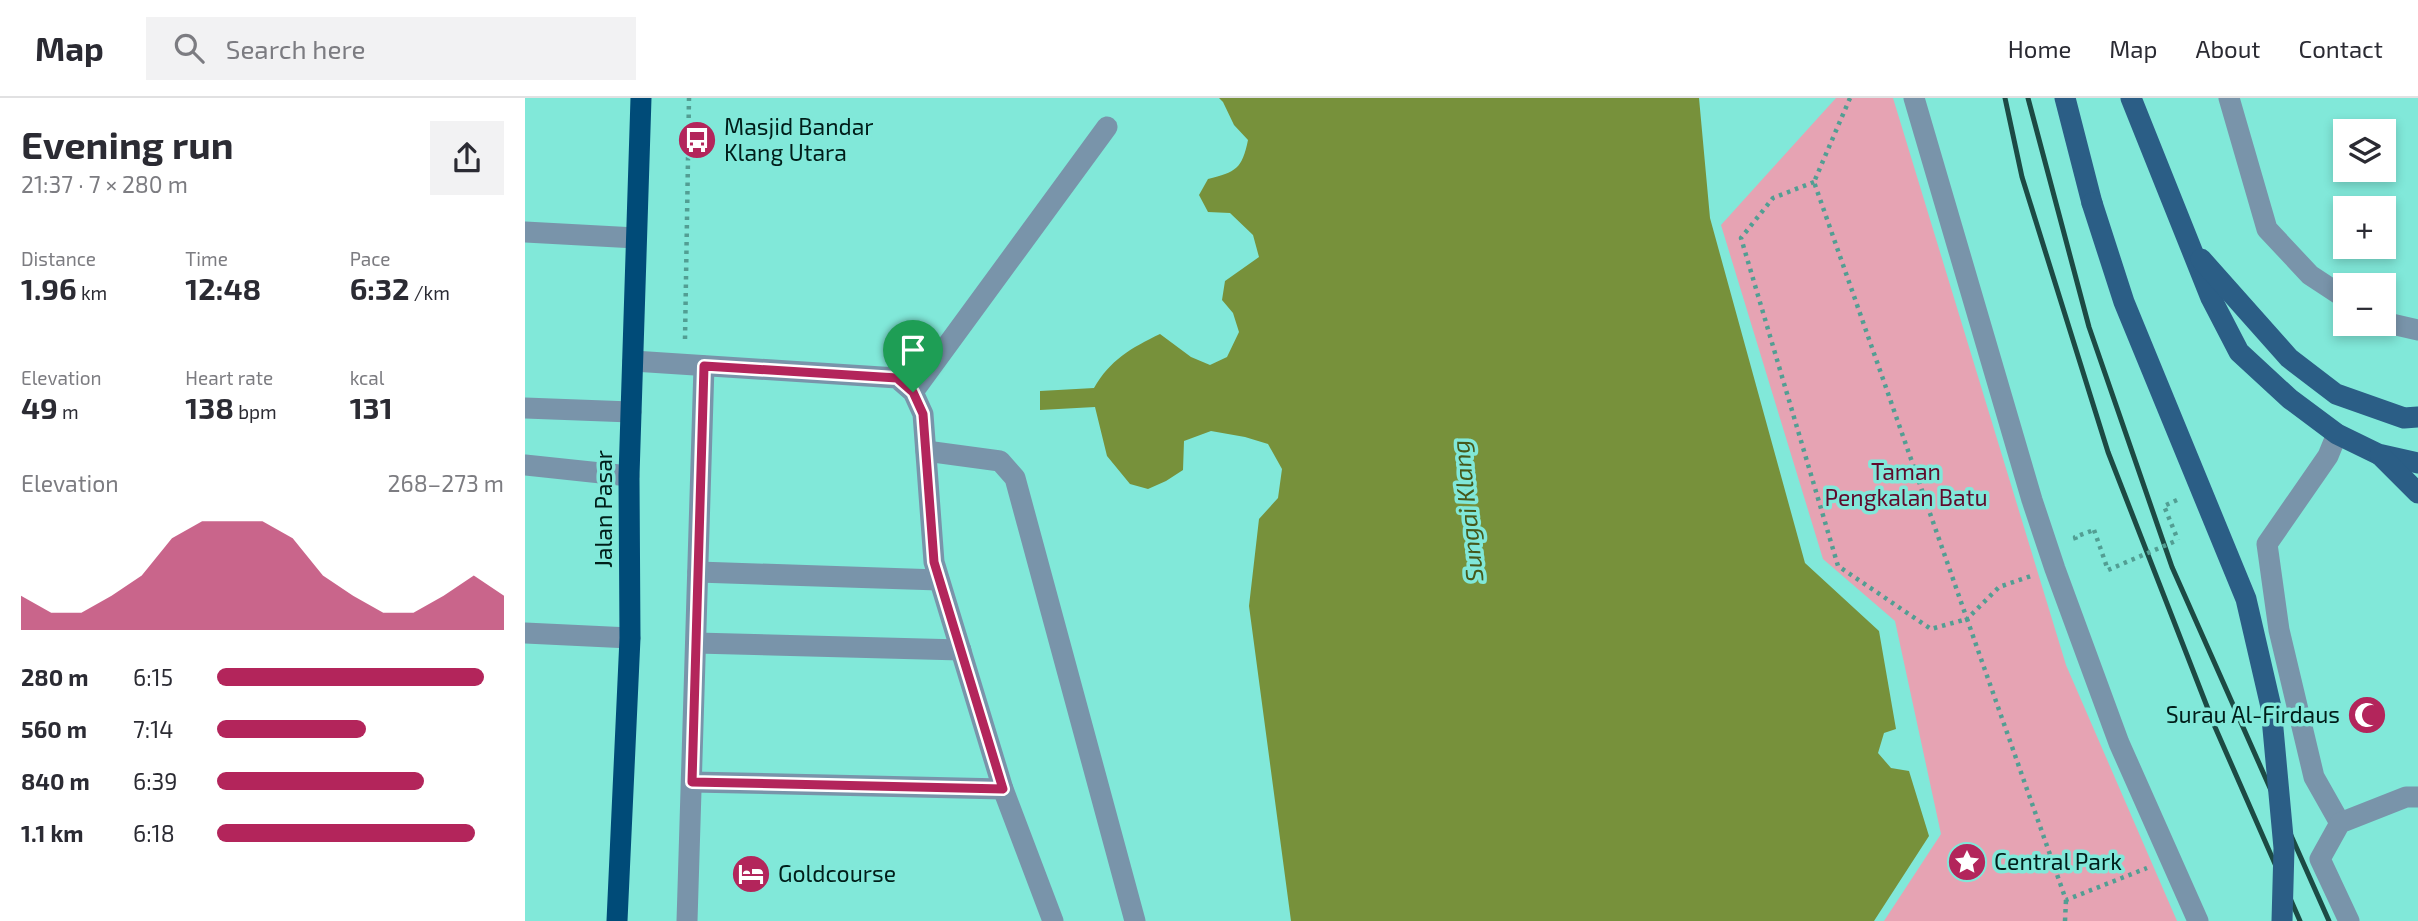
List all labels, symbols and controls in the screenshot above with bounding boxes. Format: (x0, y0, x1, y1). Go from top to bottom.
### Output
search box (146, 17, 636, 80)
text: Map (35, 28, 104, 68)
icon: search (170, 29, 208, 67)
text: Search here (226, 33, 365, 64)
text: Home (2008, 34, 2071, 63)
text: Map (2109, 34, 2157, 63)
text: About (2195, 34, 2261, 63)
text: Contact (2299, 34, 2383, 63)
place label: Masjid Bandar Klang Utara (724, 112, 874, 166)
bus stop icon: Masjid Bandar Klang Utara (676, 119, 718, 161)
map controls (2333, 119, 2396, 336)
button: layers (2333, 119, 2396, 182)
text: Evening run (21, 121, 234, 167)
button: share (430, 121, 504, 195)
text: 21:37 · 7 × 280 m (21, 170, 188, 198)
button: + (2333, 196, 2396, 259)
text: Distance (21, 247, 96, 270)
text: Time (185, 247, 228, 270)
text: Pace (350, 247, 391, 270)
text: 1.96 (21, 270, 77, 306)
text: 12:48 (185, 270, 261, 306)
text: 6:32 (350, 270, 410, 306)
button: − (2333, 273, 2396, 336)
text: km (77, 281, 107, 304)
text: /km (410, 281, 450, 304)
pin (883, 320, 943, 392)
icon: arrive (894, 331, 932, 369)
text: Elevation (21, 366, 102, 389)
text: Heart rate (185, 366, 273, 389)
text: kcal (350, 366, 384, 389)
text: 49 (21, 389, 58, 425)
text: 138 (185, 389, 234, 425)
text: 131 (350, 389, 393, 425)
text: m (58, 400, 79, 423)
text: bpm (234, 400, 277, 423)
water label: Sungai Klang (1445, 439, 1488, 583)
street label: Jalan Pasar (589, 450, 617, 568)
park label: Taman Pengkalan Batu (1824, 457, 1988, 511)
text: Elevation (21, 469, 119, 497)
text: 268–273 m (388, 469, 504, 497)
text: 280 m (21, 663, 88, 691)
text: 6:15 (133, 663, 173, 691)
mosque icon: Surau Al-Firdaus (2346, 694, 2388, 736)
place label: Surau Al-Firdaus (2166, 700, 2340, 728)
text: 560 m (21, 715, 87, 743)
text: 7:14 (133, 715, 174, 743)
text: 840 m (21, 767, 90, 795)
text: 6:39 (133, 767, 178, 795)
text: 1.1 km (21, 819, 84, 847)
text: 6:18 (133, 819, 175, 847)
place icon: Central Park (1946, 841, 1988, 883)
place label: Central Park (1994, 847, 2122, 875)
hotel icon: Goldcourse (730, 853, 772, 895)
place label: Goldcourse (778, 859, 896, 887)

